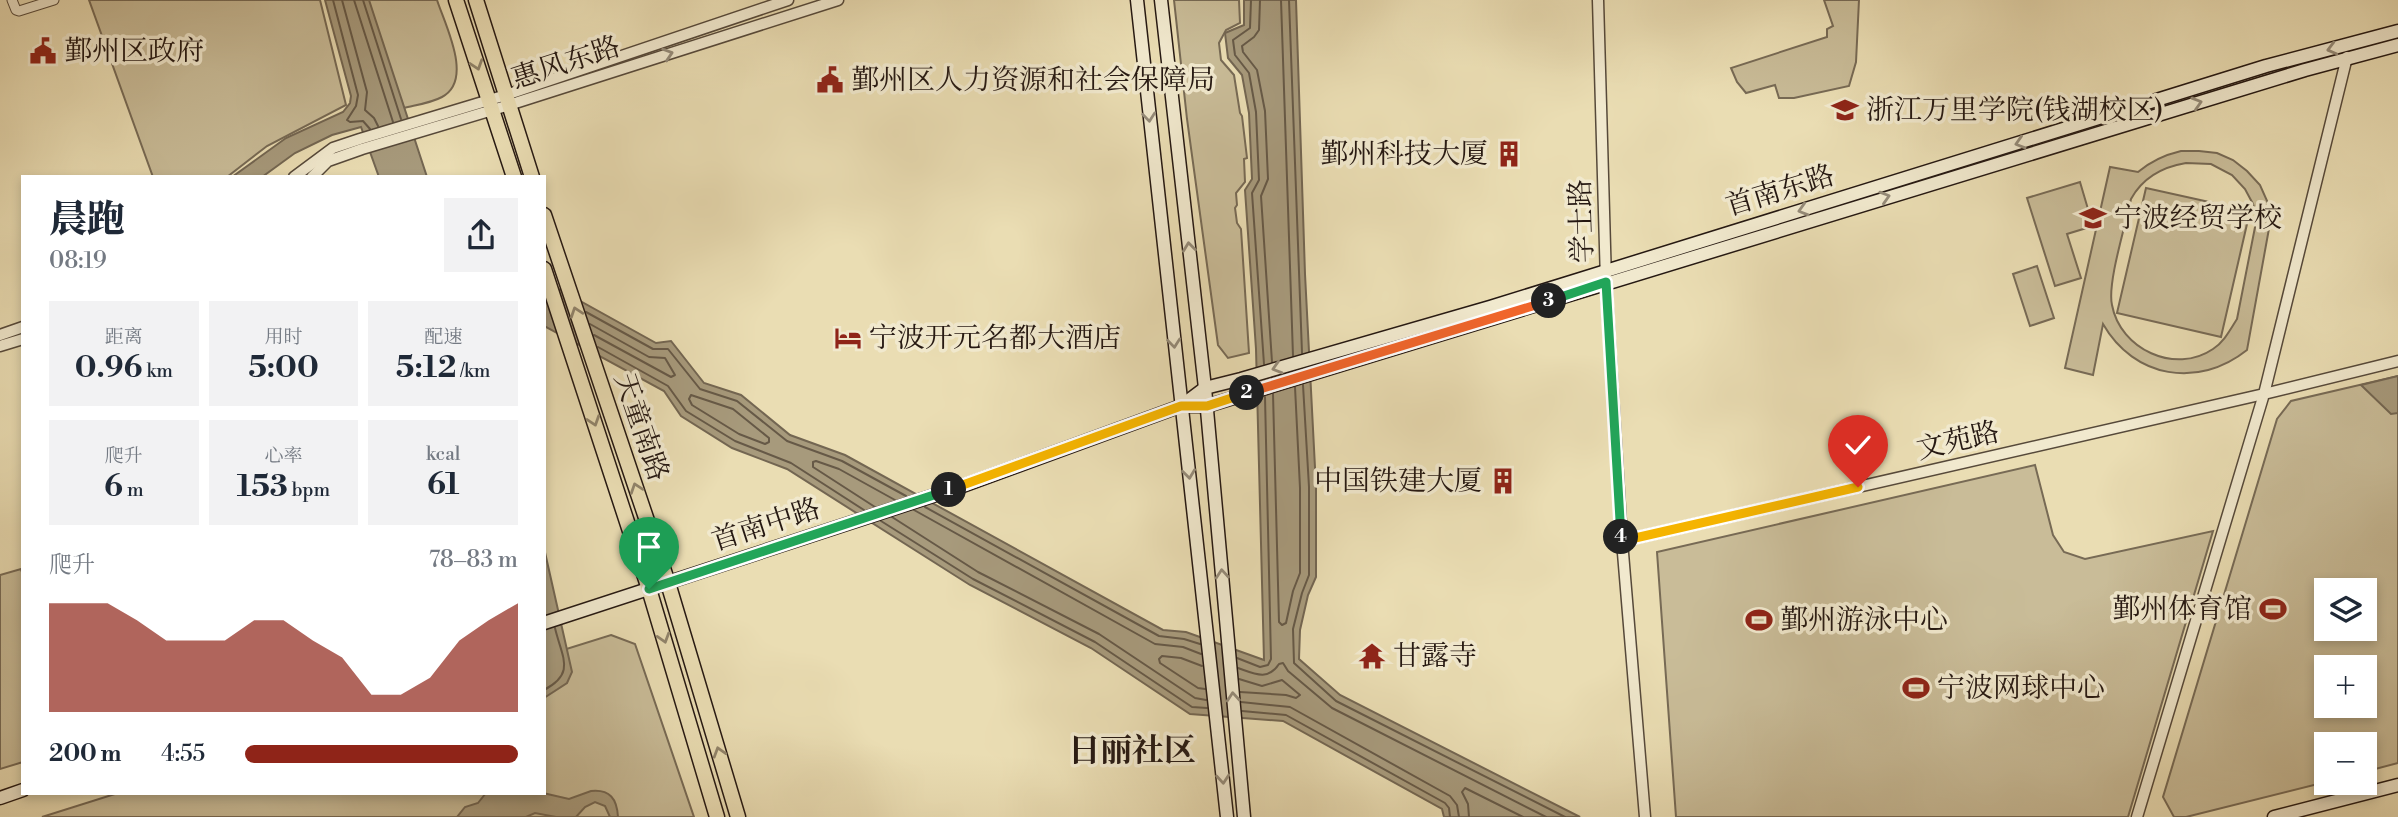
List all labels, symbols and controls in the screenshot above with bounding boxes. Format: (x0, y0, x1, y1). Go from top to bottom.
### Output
street label: 惠风东路 (507, 29, 625, 97)
place label: 鄞州区政府 (64, 34, 204, 69)
public building icon: 鄞州区政府 (28, 36, 58, 66)
one-way arrow (2326, 41, 2338, 55)
one-way arrow (661, 48, 673, 63)
one-way arrow (469, 58, 484, 70)
place label: 鄞州区人力资源和社会保障局 (851, 63, 1215, 98)
public building icon: 鄞州区人力资源和社会保障局 (815, 65, 845, 95)
place label: 浙江万里学院(钱湖校区) (1866, 93, 2163, 128)
school or university icon: 浙江万里学院(钱湖校区) (1830, 95, 1860, 125)
one-way arrow (2191, 96, 2203, 111)
one-way arrow (1142, 111, 1157, 122)
one-way arrow (2015, 134, 2027, 149)
place label: 鄞州科技大厦 (1320, 137, 1488, 172)
building icon: 鄞州科技大厦 (1494, 139, 1524, 169)
street label: 首南东路 (1721, 158, 1839, 224)
street label: 学士路 (1563, 178, 1601, 264)
one-way arrow (1879, 191, 1891, 206)
text: 晨跑 (49, 197, 125, 244)
button: share (444, 198, 518, 272)
place label: 宁波经贸学校 (2114, 201, 2282, 236)
one-way arrow (1797, 202, 1810, 216)
school or university icon: 宁波经贸学校 (2078, 203, 2108, 233)
one-way arrow (1182, 241, 1197, 252)
text: 08:19 (49, 247, 107, 275)
pin: 3 (1532, 284, 1566, 318)
text: 3 (1543, 288, 1554, 312)
one-way arrow (570, 306, 584, 318)
place label: 宁波开元名都大酒店 (869, 321, 1121, 356)
hotel icon: 宁波开元名都大酒店 (833, 323, 863, 353)
text: 距离 (105, 325, 143, 349)
text: 用时 (264, 325, 303, 349)
text: 配速 (424, 325, 462, 349)
one-way arrow (1167, 337, 1182, 348)
text: 0.96 (75, 349, 143, 387)
text: 5:00 (248, 349, 319, 387)
text: 5:12 (396, 349, 456, 387)
text: km (143, 359, 173, 383)
text: /km (456, 359, 491, 383)
one-way arrow (1272, 360, 1284, 375)
street label: 天童南路 (606, 368, 676, 486)
pin: 2 (1230, 376, 1264, 410)
text: 2 (1241, 380, 1252, 404)
street label: 文苑路 (1913, 414, 2003, 468)
one-way arrow (586, 415, 600, 427)
pin (1828, 415, 1888, 487)
icon: check (1839, 426, 1877, 464)
text: kcal (426, 442, 460, 466)
text: 爬升 (105, 444, 143, 468)
text: 心率 (264, 444, 303, 468)
place label: 中国铁建大厦 (1314, 464, 1482, 499)
text: 61 (427, 466, 459, 504)
building icon: 中国铁建大厦 (1488, 466, 1518, 496)
text: 6 (104, 468, 123, 506)
text: 153 (237, 468, 288, 506)
one-way arrow (1182, 468, 1197, 480)
pin: 1 (932, 472, 967, 508)
text: 1 (944, 477, 953, 501)
text: m (123, 478, 144, 502)
text: bpm (288, 478, 330, 502)
one-way arrow (630, 482, 644, 494)
street label: 首南中路 (707, 491, 825, 559)
pin (619, 517, 679, 589)
pin: 4 (1604, 520, 1638, 554)
text: 4 (1614, 524, 1627, 548)
icon: arrive (630, 528, 668, 566)
text: 78–83 m (429, 546, 518, 574)
text: 爬升 (49, 551, 95, 579)
one-way arrow (1215, 568, 1230, 579)
map controls (2314, 578, 2377, 795)
button: layers (2314, 578, 2377, 641)
place label: 鄞州体育馆 (2112, 592, 2252, 627)
sports icon: 鄞州体育馆 (2258, 594, 2288, 624)
place label: 鄞州游泳中心 (1780, 603, 1948, 638)
sports icon: 鄞州游泳中心 (1744, 605, 1774, 635)
one-way arrow (655, 632, 670, 644)
place label: 甘露寺 (1393, 639, 1477, 674)
temple icon: 甘露寺 (1357, 641, 1387, 671)
button: + (2314, 655, 2377, 718)
place label: 宁波网球中心 (1937, 671, 2105, 706)
sports icon: 宁波网球中心 (1901, 673, 1931, 703)
one-way arrow (1226, 691, 1241, 702)
district label: 日丽社区 (1068, 731, 1196, 771)
button: − (2314, 732, 2377, 795)
text: 200 m (49, 740, 121, 768)
text: 4:55 (161, 740, 205, 768)
one-way arrow (712, 746, 727, 758)
one-way arrow (1215, 774, 1230, 785)

